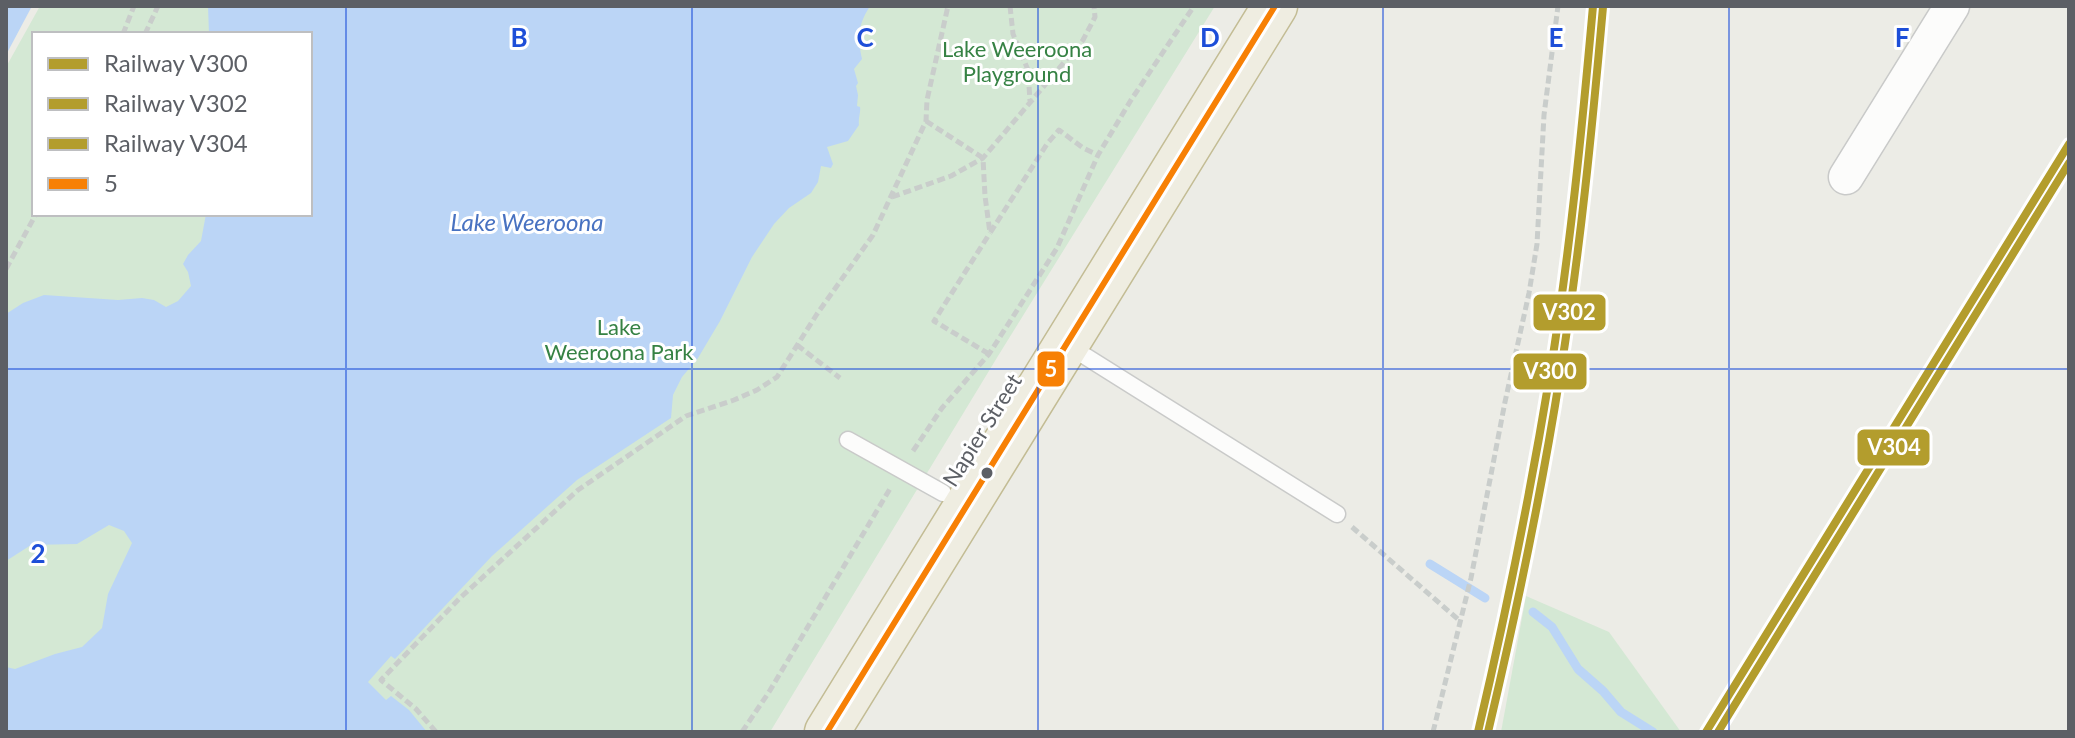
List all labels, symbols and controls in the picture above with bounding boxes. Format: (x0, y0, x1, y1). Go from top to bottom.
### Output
text: B (510, 21, 528, 53)
text: C (856, 21, 874, 53)
text: D (1200, 21, 1220, 53)
text: E (1549, 21, 1563, 53)
text: F (1895, 21, 1909, 53)
legend (32, 32, 312, 216)
park label: Lake Weeroona Playground (942, 35, 1092, 87)
text: Railway V300 (104, 48, 248, 77)
text: Railway V302 (104, 88, 248, 117)
text: Railway V304 (104, 128, 248, 157)
text: 5 (104, 168, 118, 197)
water label: Lake Weeroona (450, 207, 604, 236)
line badge: V302 (1532, 293, 1607, 332)
text: V302 (1541, 298, 1596, 325)
park label: Lake Weeroona Park (544, 313, 694, 365)
line badge: 5 (1036, 350, 1066, 388)
line badge: V300 (1512, 352, 1588, 391)
text: 5 (1045, 355, 1057, 382)
text: V300 (1522, 357, 1577, 384)
street label: Napier Street (936, 368, 1027, 491)
line badge: V304 (1856, 428, 1931, 467)
text: V304 (1866, 433, 1921, 460)
unlabelled marker (979, 465, 995, 481)
text: 2 (30, 537, 46, 569)

